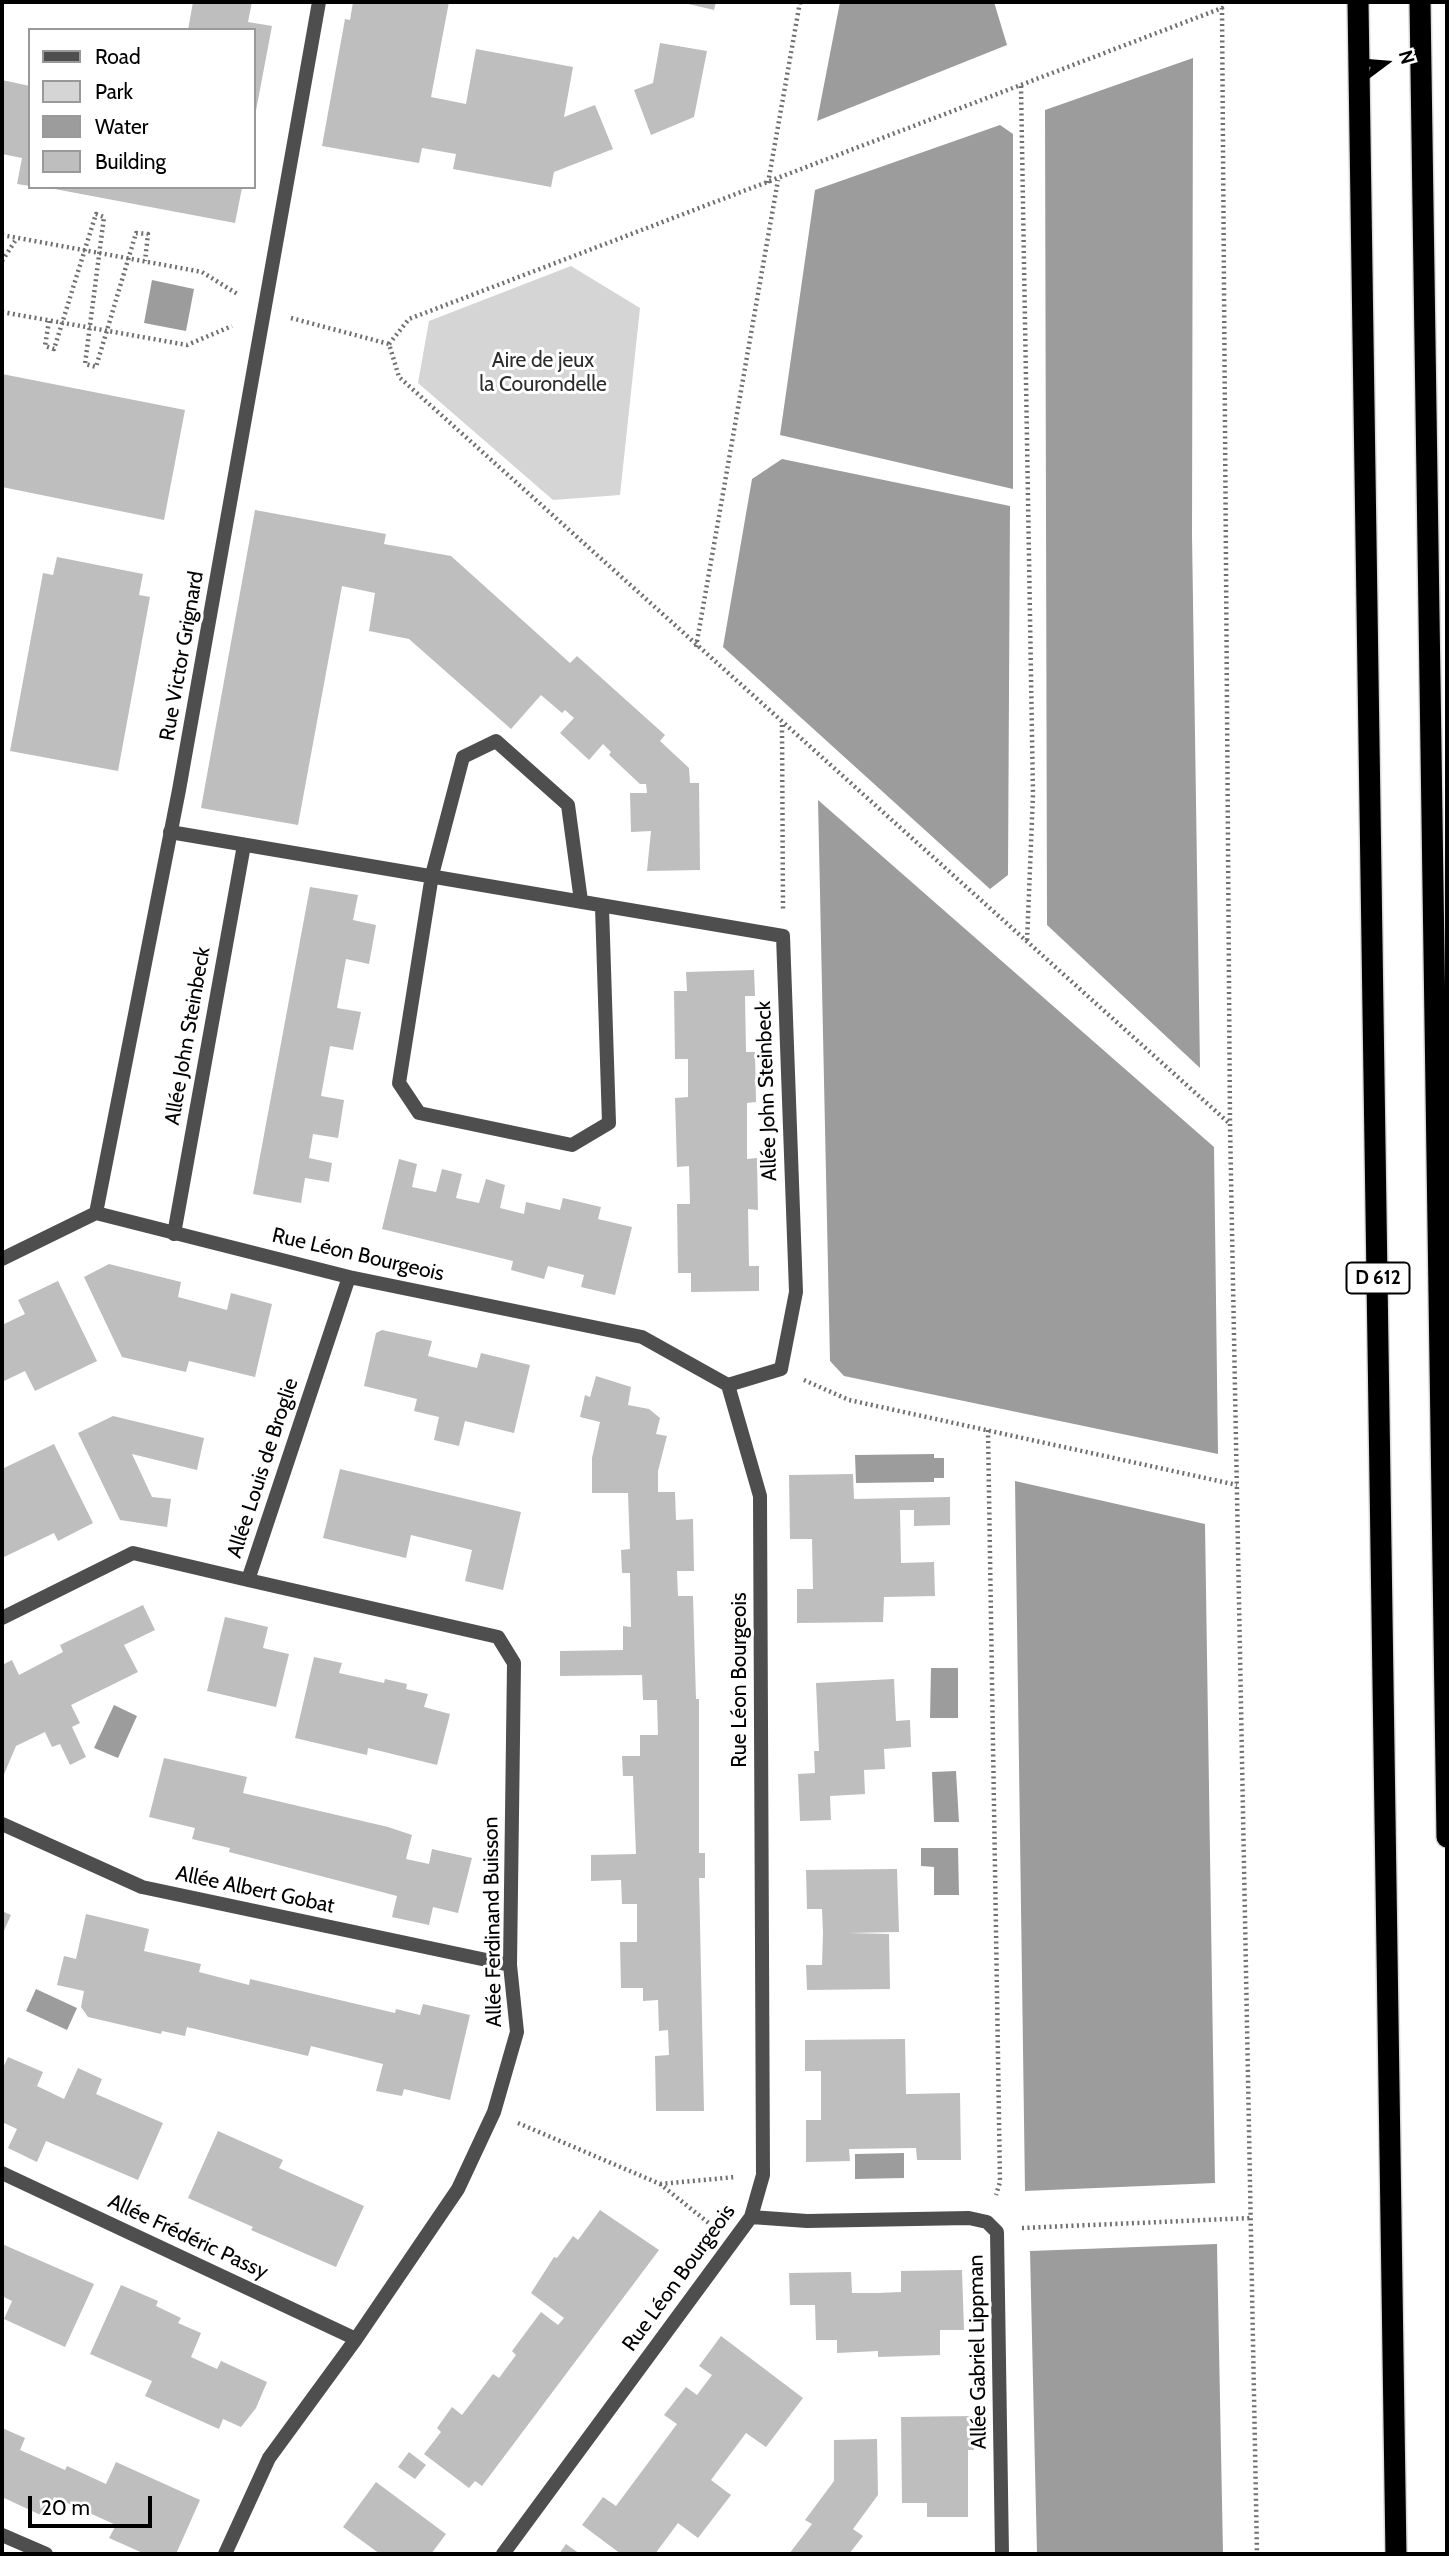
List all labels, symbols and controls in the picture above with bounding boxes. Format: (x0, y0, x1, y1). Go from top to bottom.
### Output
legend (28, 28, 256, 189)
north arrow (1351, 28, 1421, 98)
text: Road (95, 44, 141, 69)
text: N (1394, 47, 1420, 67)
text: Park (95, 79, 133, 104)
text: Water (95, 114, 148, 139)
text: Building (95, 149, 166, 174)
park label: Aire de jeux la Courondelle (479, 348, 607, 398)
street label: Rue Victor Grignard (155, 569, 209, 743)
street label: Allée John Steinbeck (160, 945, 216, 1127)
street label: Allée John Steinbeck (751, 1000, 783, 1182)
street label: Rue Léon Bourgeois (270, 1223, 446, 1287)
road number: D 612 (1346, 1262, 1410, 1294)
street label: Allée Louis de Broglie (222, 1375, 304, 1561)
street label: Rue Léon Bourgeois (727, 1592, 753, 1768)
street label: Allée Ferdinand Buisson (479, 1816, 507, 2028)
street label: Allée Albert Gobat (173, 1861, 337, 1919)
street label: Allée Frédéric Passy (104, 2189, 272, 2285)
street label: Rue Léon Bourgeois (617, 2200, 741, 2356)
street label: Allée Gabriel Lippman (964, 2254, 992, 2450)
scale bar (32, 2482, 156, 2526)
text: 20 m (41, 2495, 90, 2520)

